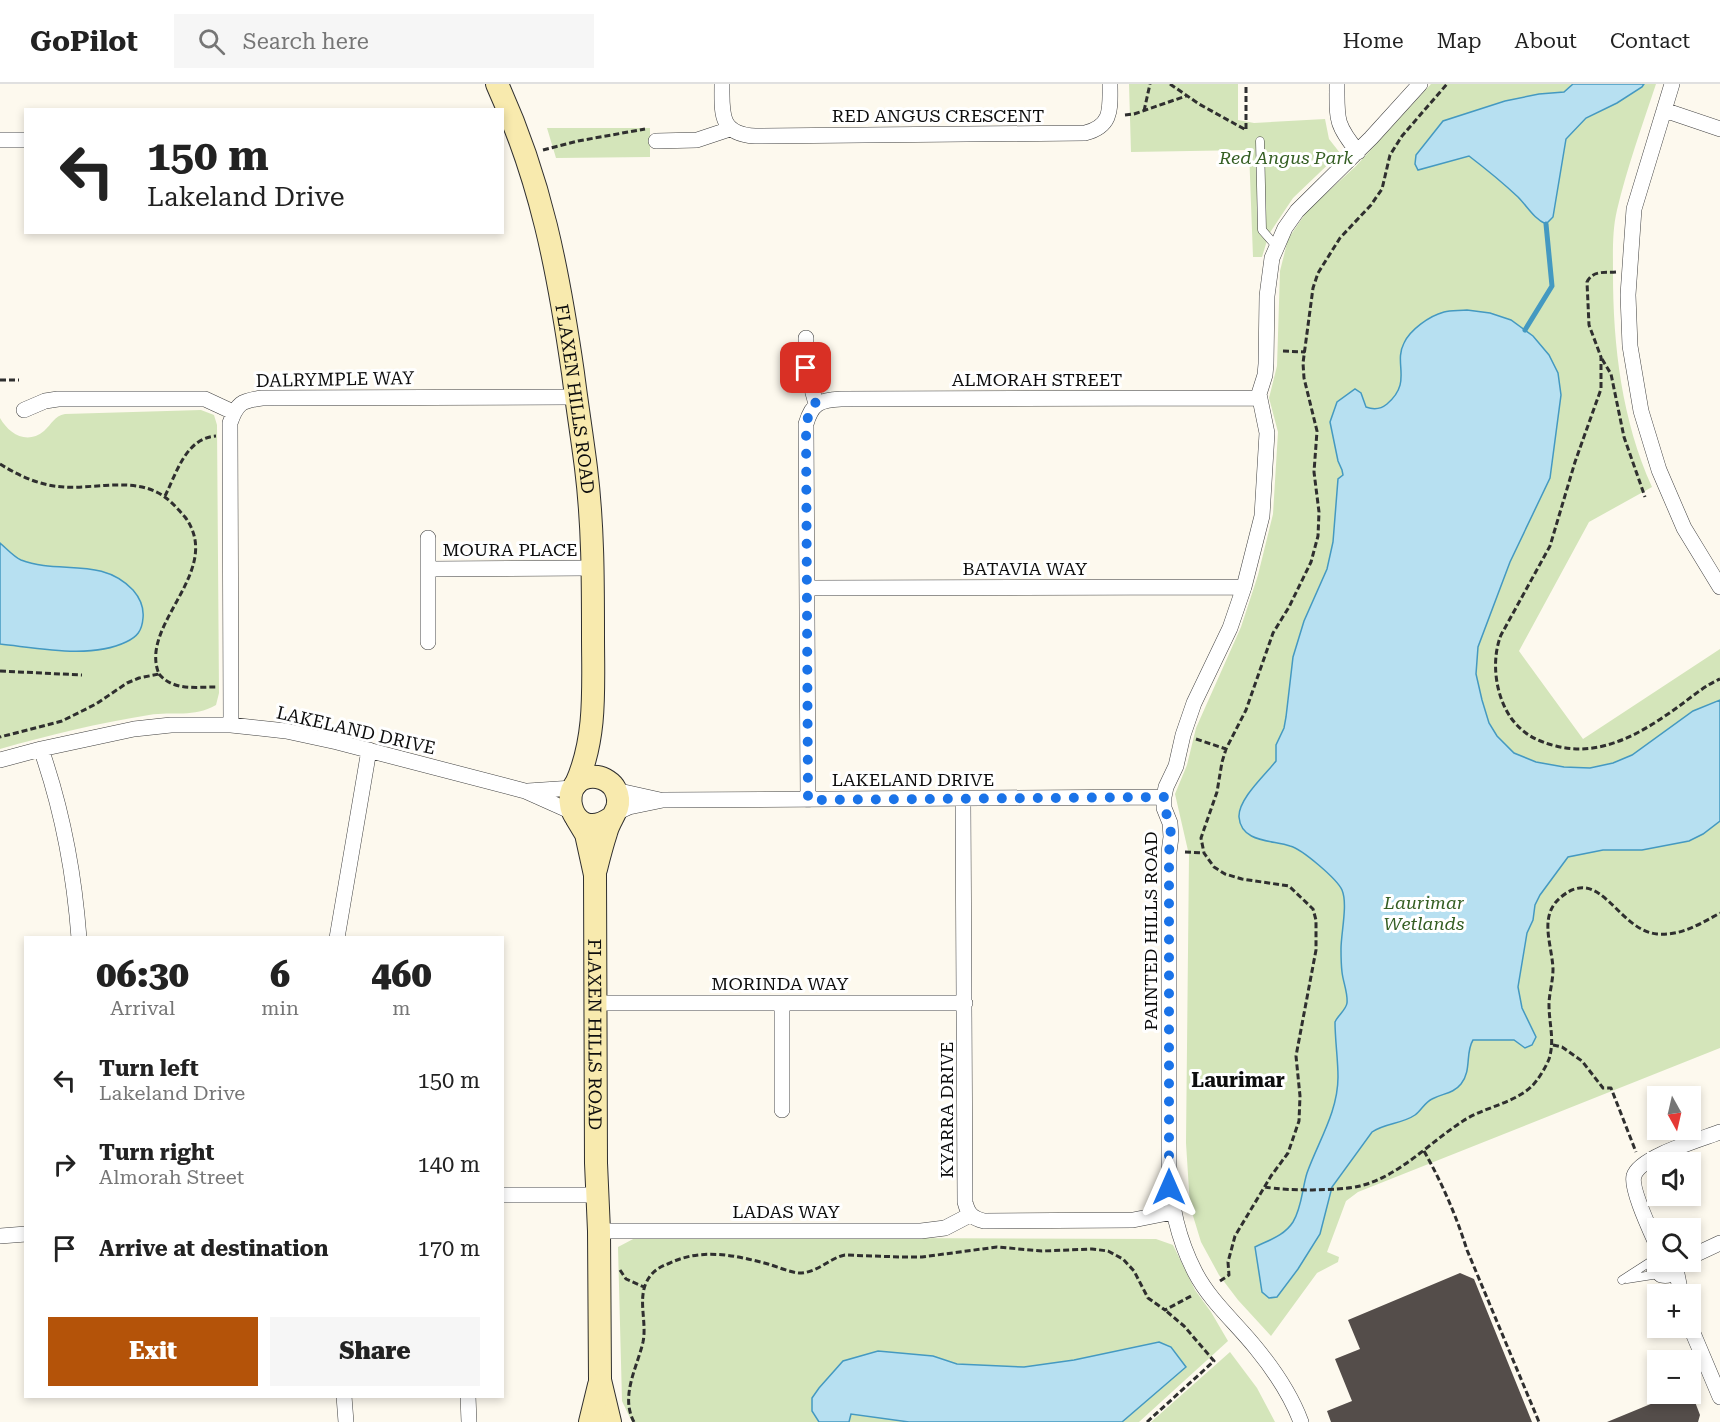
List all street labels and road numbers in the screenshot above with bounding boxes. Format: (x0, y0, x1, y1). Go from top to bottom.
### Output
street label: RED ANGUS CRESCENT (832, 105, 1044, 126)
street label: FLAXEN HILLS ROAD (552, 302, 599, 495)
street label: DALRYMPLE WAY (255, 367, 415, 391)
street label: ALMORAH STREET (952, 369, 1122, 390)
street label: MOURA PLACE (442, 539, 578, 560)
street label: BATAVIA WAY (963, 558, 1088, 579)
street label: LAKELAND DRIVE (275, 701, 437, 759)
street label: LAKELAND DRIVE (832, 769, 994, 790)
street label: PAINTED HILLS ROAD (1140, 831, 1161, 1031)
street label: FLAXEN HILLS ROAD (585, 939, 606, 1130)
street label: MORINDA WAY (711, 973, 849, 994)
street label: KYARRA DRIVE (936, 1042, 957, 1178)
street label: LADAS WAY (732, 1201, 840, 1222)

